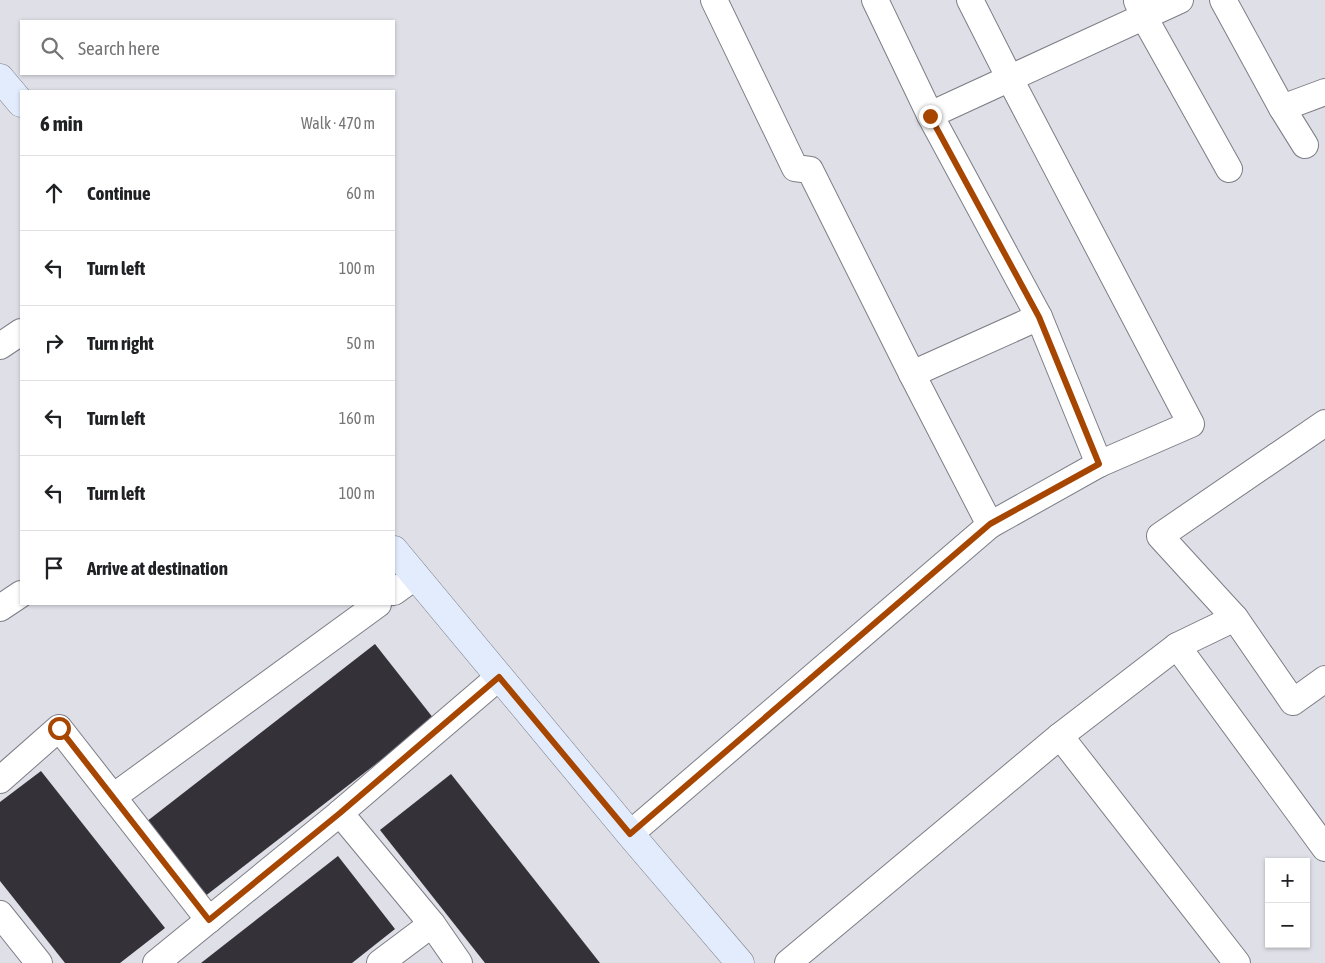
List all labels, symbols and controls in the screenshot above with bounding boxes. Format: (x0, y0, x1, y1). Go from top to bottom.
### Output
search box (20, 20, 395, 75)
icon: search (38, 34, 66, 62)
text: Search here (78, 37, 160, 59)
route end (919, 105, 942, 128)
text: 6 min (40, 111, 83, 135)
text: Walk · 470 m (301, 114, 375, 132)
icon: ahead (40, 179, 68, 207)
text: Continue (87, 182, 151, 204)
text: 60 m (346, 184, 375, 202)
icon: left (40, 254, 68, 282)
text: Turn left (87, 257, 145, 279)
text: 100 m (339, 259, 375, 277)
icon: right (40, 329, 68, 357)
text: Turn right (87, 332, 154, 354)
text: 50 m (346, 334, 375, 352)
icon: left (40, 404, 68, 432)
text: Turn left (87, 407, 145, 429)
text: 160 m (339, 409, 375, 427)
icon: left (40, 479, 68, 507)
text: Turn left (87, 482, 145, 504)
text: 100 m (339, 484, 375, 502)
icon: arrive (40, 554, 68, 582)
text: Arrive at destination (87, 557, 228, 579)
route start (48, 717, 71, 740)
map controls (1265, 858, 1310, 948)
button: + (1265, 858, 1310, 903)
button: − (1265, 903, 1310, 948)

